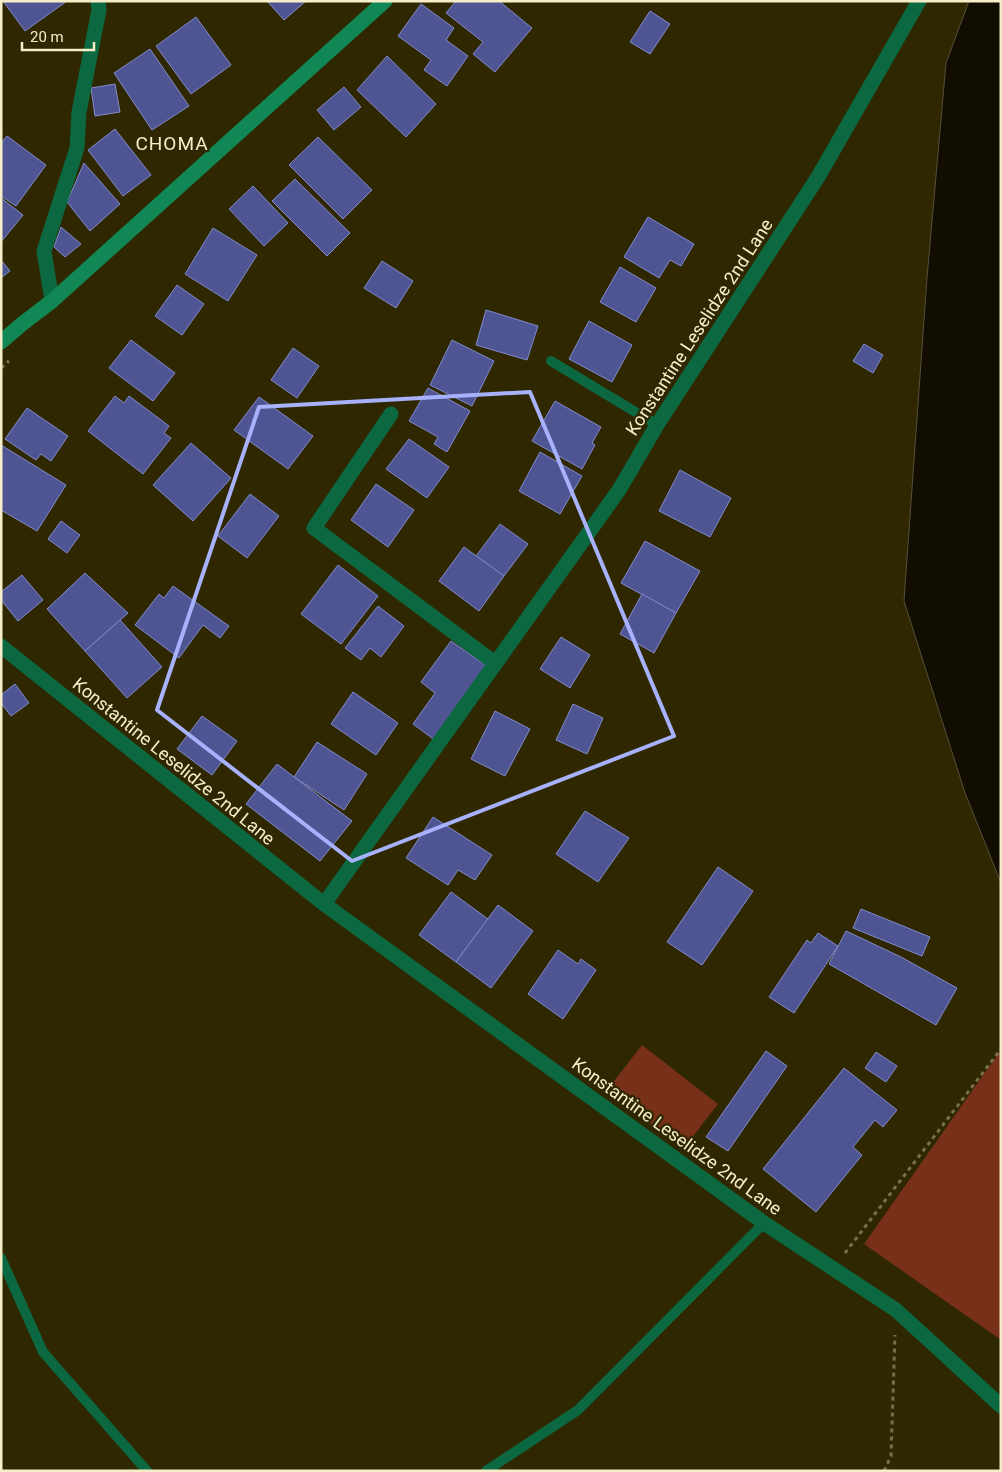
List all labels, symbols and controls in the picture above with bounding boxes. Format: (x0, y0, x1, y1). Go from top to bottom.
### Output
scale bar (22, 20, 95, 52)
text: 20 m (30, 28, 64, 46)
district label: CHOMA (135, 132, 209, 155)
street label: Konstantine Leselidze 2nd Lane (621, 215, 777, 439)
street label: Konstantine Leselidze 2nd Lane (69, 673, 279, 849)
street label: Konstantine Leselidze 2nd Lane (568, 1053, 786, 1219)

